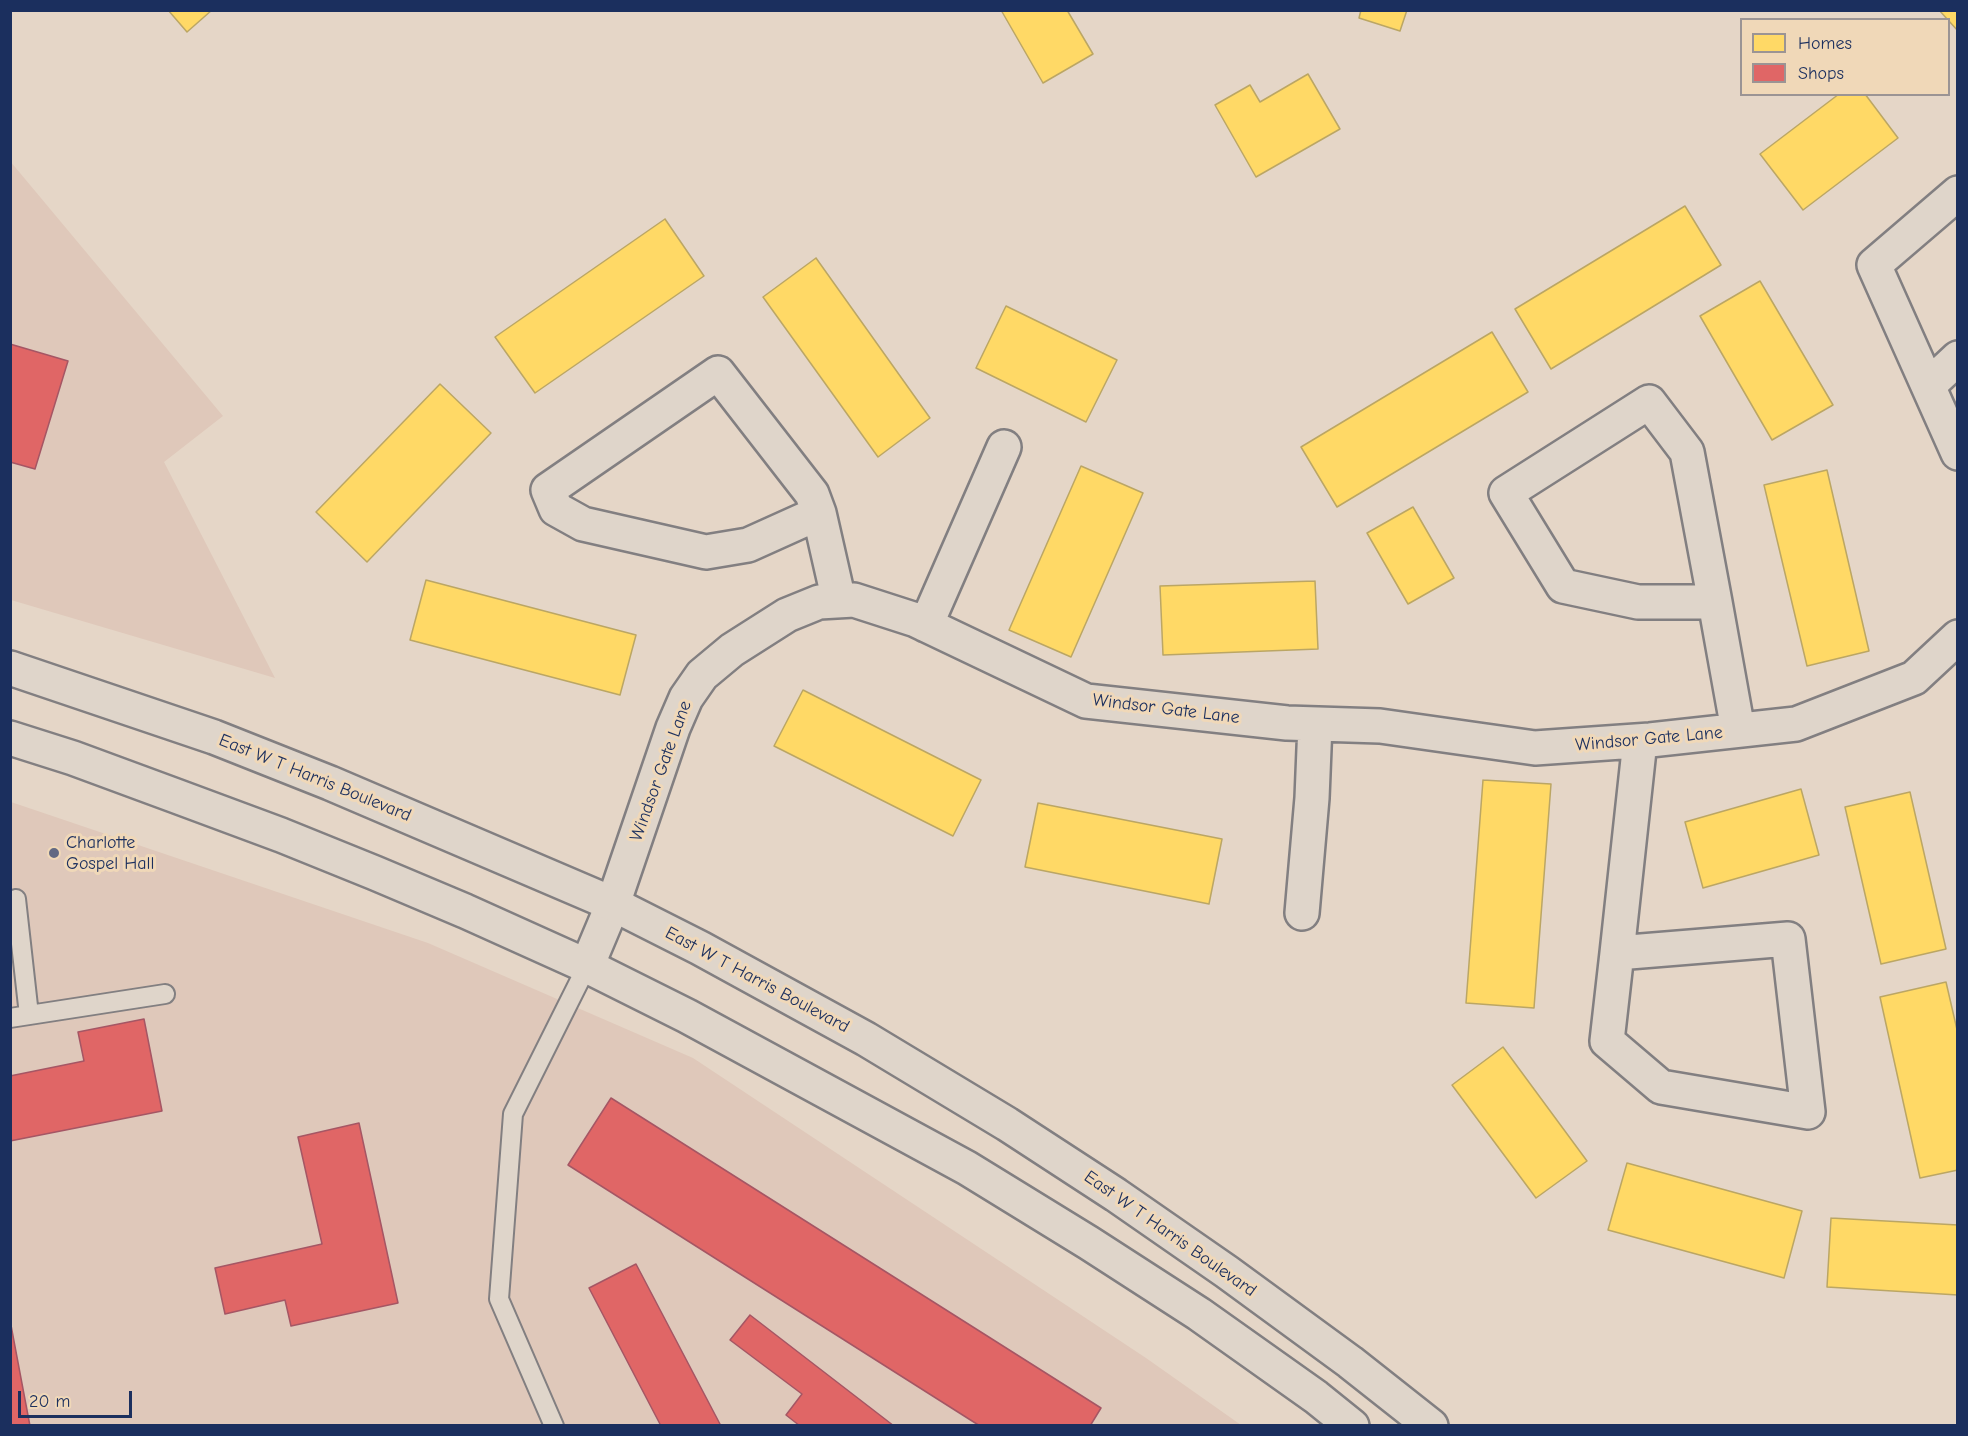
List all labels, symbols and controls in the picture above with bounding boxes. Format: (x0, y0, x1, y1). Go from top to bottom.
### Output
legend (1740, 18, 1950, 96)
text: Homes (1798, 33, 1852, 54)
text: Shops (1798, 63, 1844, 84)
street label: Windsor Gate Lane (1091, 689, 1241, 729)
street label: Windsor Gate Lane (626, 698, 696, 844)
street label: Windsor Gate Lane (1574, 722, 1724, 756)
street label: East W T Harris Boulevard (216, 730, 414, 826)
place label: Charlotte Gospel Hall (66, 832, 154, 874)
marker: Charlotte Gospel Hall (47, 846, 61, 860)
street label: East W T Harris Boulevard (661, 922, 853, 1038)
street label: East W T Harris Boulevard (1080, 1166, 1260, 1302)
scale bar (21, 1379, 135, 1417)
text: 20 m (29, 1391, 70, 1412)

